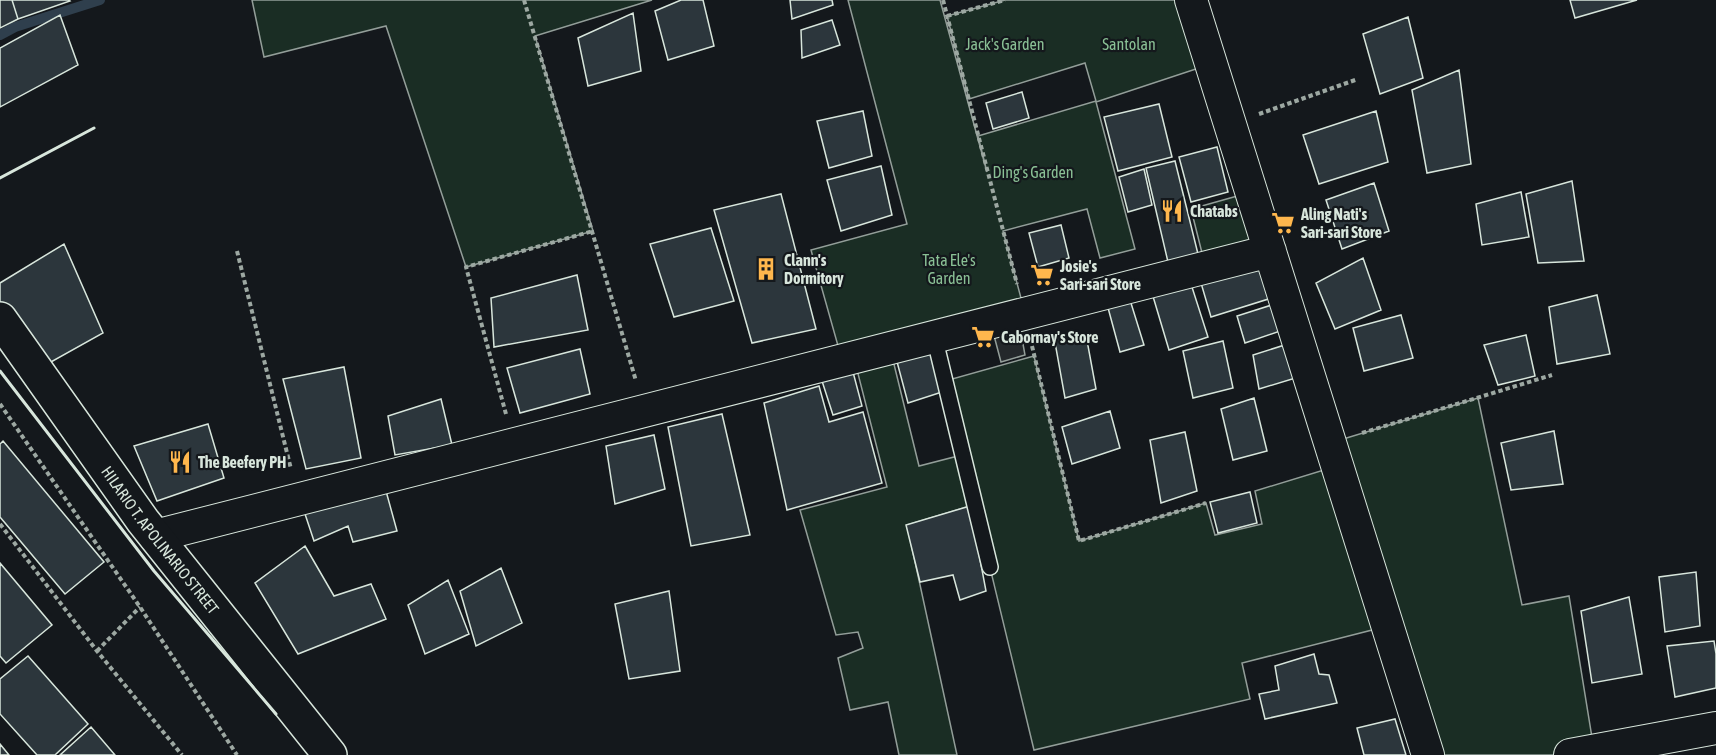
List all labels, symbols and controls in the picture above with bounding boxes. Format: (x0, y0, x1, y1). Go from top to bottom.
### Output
park label: Jack's Garden (965, 35, 1045, 53)
park label: Santolan (1102, 35, 1156, 53)
park label: Ding's Garden (993, 163, 1074, 182)
restaurant icon: Chatabs (1159, 198, 1185, 224)
place label: Chatabs (1190, 202, 1238, 220)
place label: Aling Nati's Sari-sari Store (1300, 205, 1382, 241)
supermarket icon: Aling Nati's Sari-sari Store (1270, 210, 1296, 236)
place label: Clann's Dormitory (784, 251, 844, 287)
park label: Tata Ele's Garden (922, 251, 976, 287)
building icon: Clann's Dormitory (753, 256, 779, 282)
place label: Josie's Sari-sari Store (1059, 257, 1141, 293)
supermarket icon: Josie's Sari-sari Store (1029, 262, 1055, 288)
supermarket icon: Cabornay's Store (970, 324, 996, 350)
place label: Cabornay's Store (1001, 328, 1098, 346)
restaurant icon: The Beefery PH (167, 449, 193, 475)
place label: The Beefery PH (198, 453, 286, 471)
street label: HILARIO T. APOLINARIO STREET (98, 463, 223, 617)

